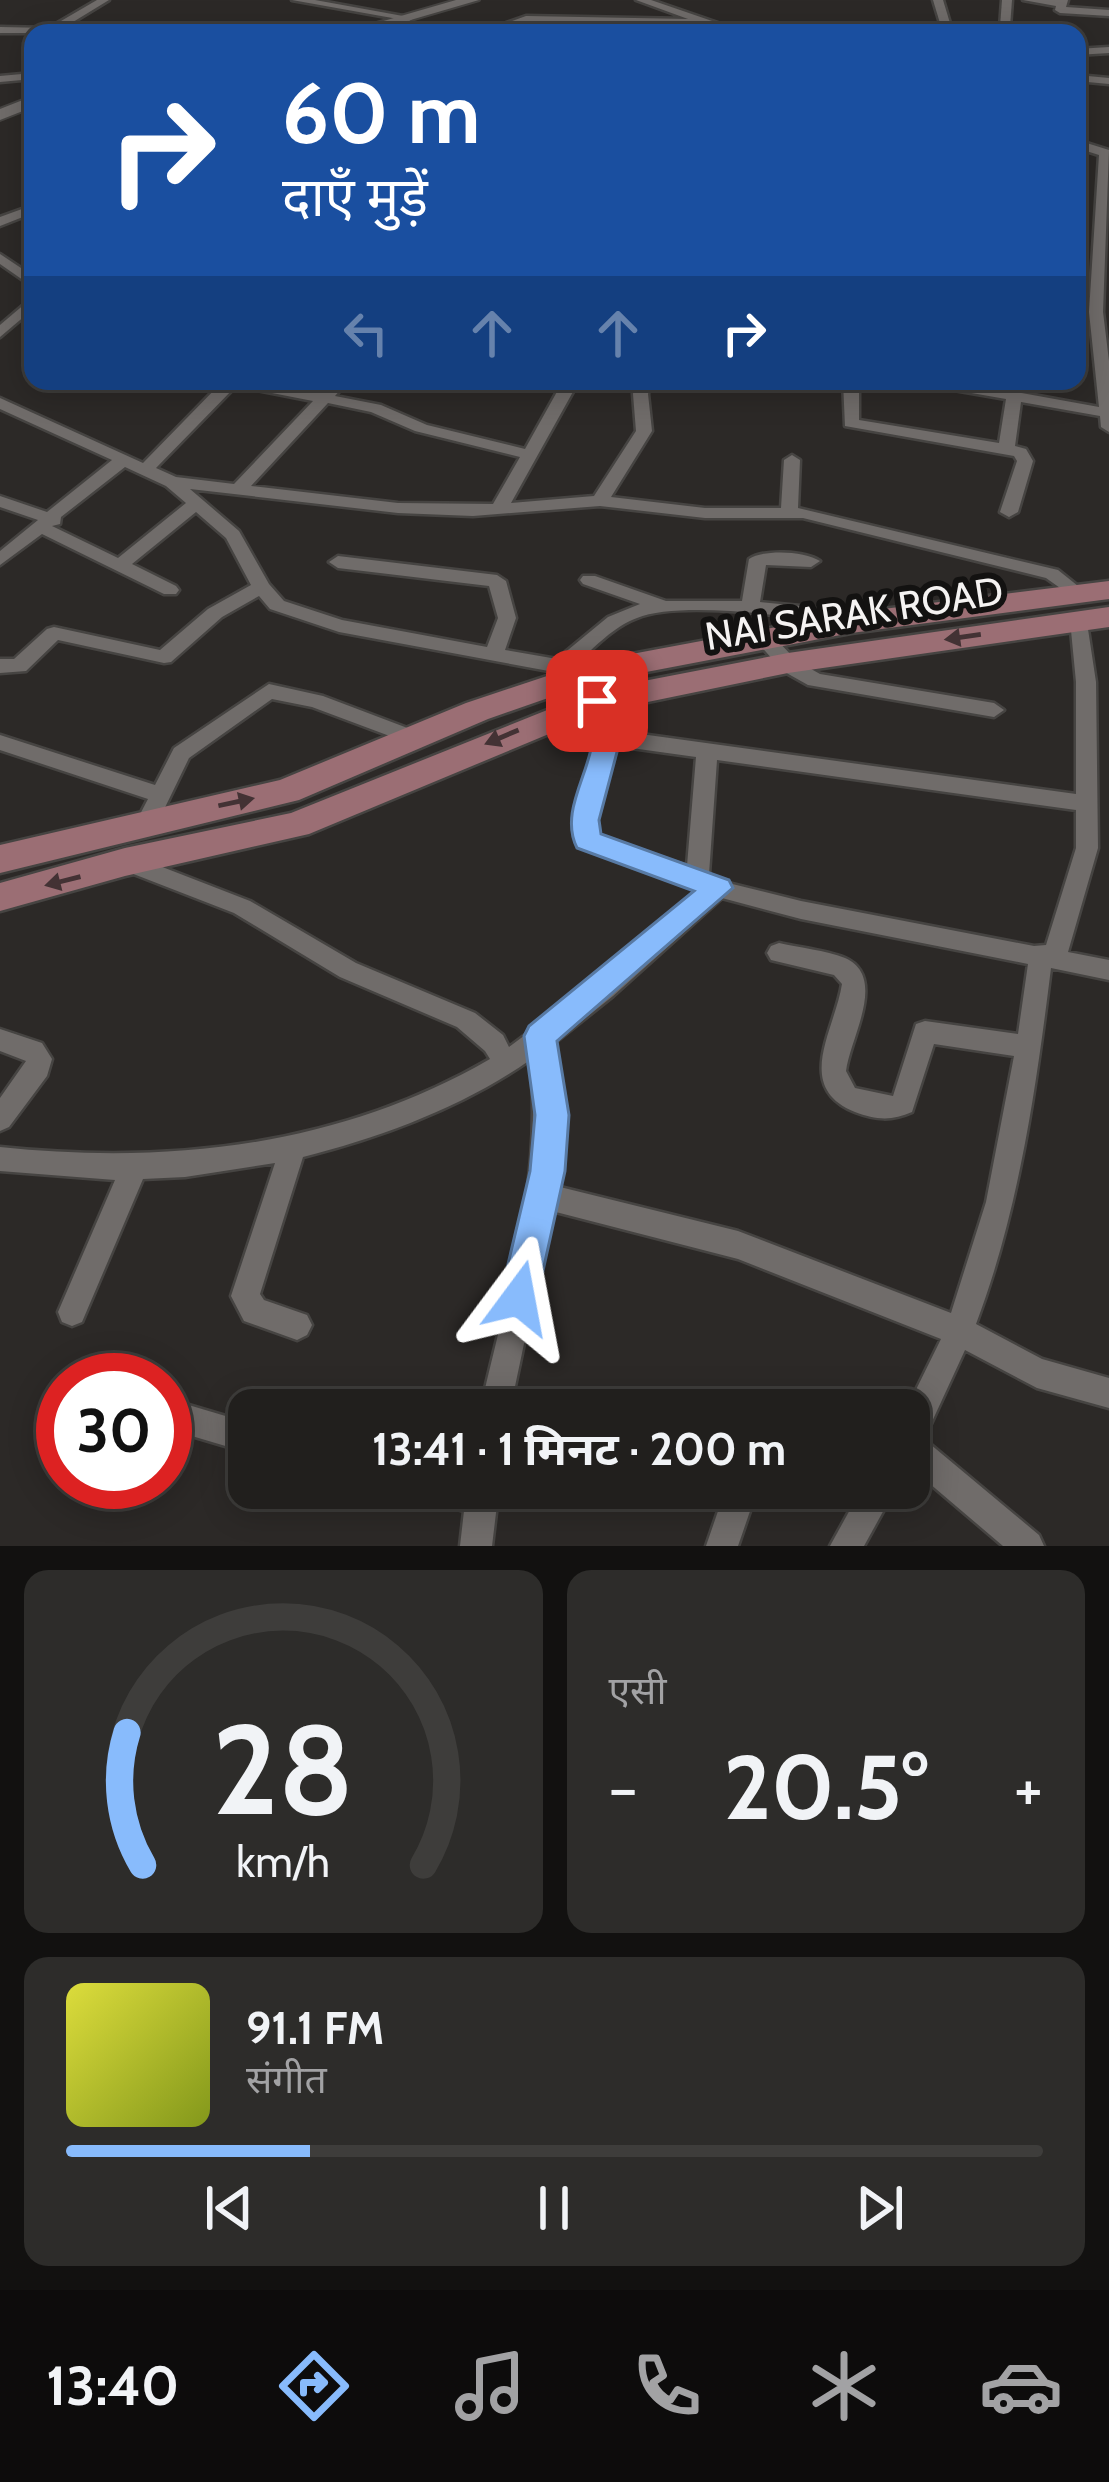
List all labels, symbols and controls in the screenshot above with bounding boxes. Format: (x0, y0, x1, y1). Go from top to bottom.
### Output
text: 60 m (282, 62, 480, 164)
icon: right (84, 72, 240, 228)
text: दाएँ मुड़ें (282, 164, 428, 230)
icon: left (333, 300, 399, 366)
icon: ahead (459, 300, 525, 366)
icon: ahead (585, 300, 651, 366)
icon: right (711, 300, 777, 366)
street label: NAI SARAK ROAD (702, 566, 1006, 660)
one-way arrow (944, 628, 982, 647)
pin (546, 650, 648, 752)
icon: arrive (564, 668, 630, 734)
one-way arrow (484, 727, 519, 747)
one-way arrow (218, 791, 256, 810)
one-way arrow (44, 872, 81, 891)
position arrow (456, 1235, 582, 1361)
speed limit sign: 30 (36, 1353, 192, 1509)
text: 13:41 · 1 मिनट · 200 m (372, 1422, 786, 1476)
text: एसी (609, 1666, 667, 1714)
text: 28 (213, 1694, 354, 1845)
text: 20.5° (724, 1732, 928, 1842)
text: − (609, 1747, 638, 1828)
text: + (1014, 1747, 1043, 1828)
text: km/h (236, 1835, 330, 1887)
text: 91.1 FM (246, 2001, 384, 2055)
text: संगीत (246, 2055, 327, 2103)
icon: previous (196, 2175, 262, 2241)
icon: pause (521, 2175, 587, 2241)
icon: next (847, 2175, 913, 2241)
icon: directions (272, 2344, 356, 2428)
icon: music (448, 2344, 532, 2428)
icon: phone (625, 2344, 709, 2428)
icon: climate (802, 2344, 886, 2428)
icon: car (979, 2344, 1063, 2428)
text: 13:40 (46, 2353, 179, 2419)

